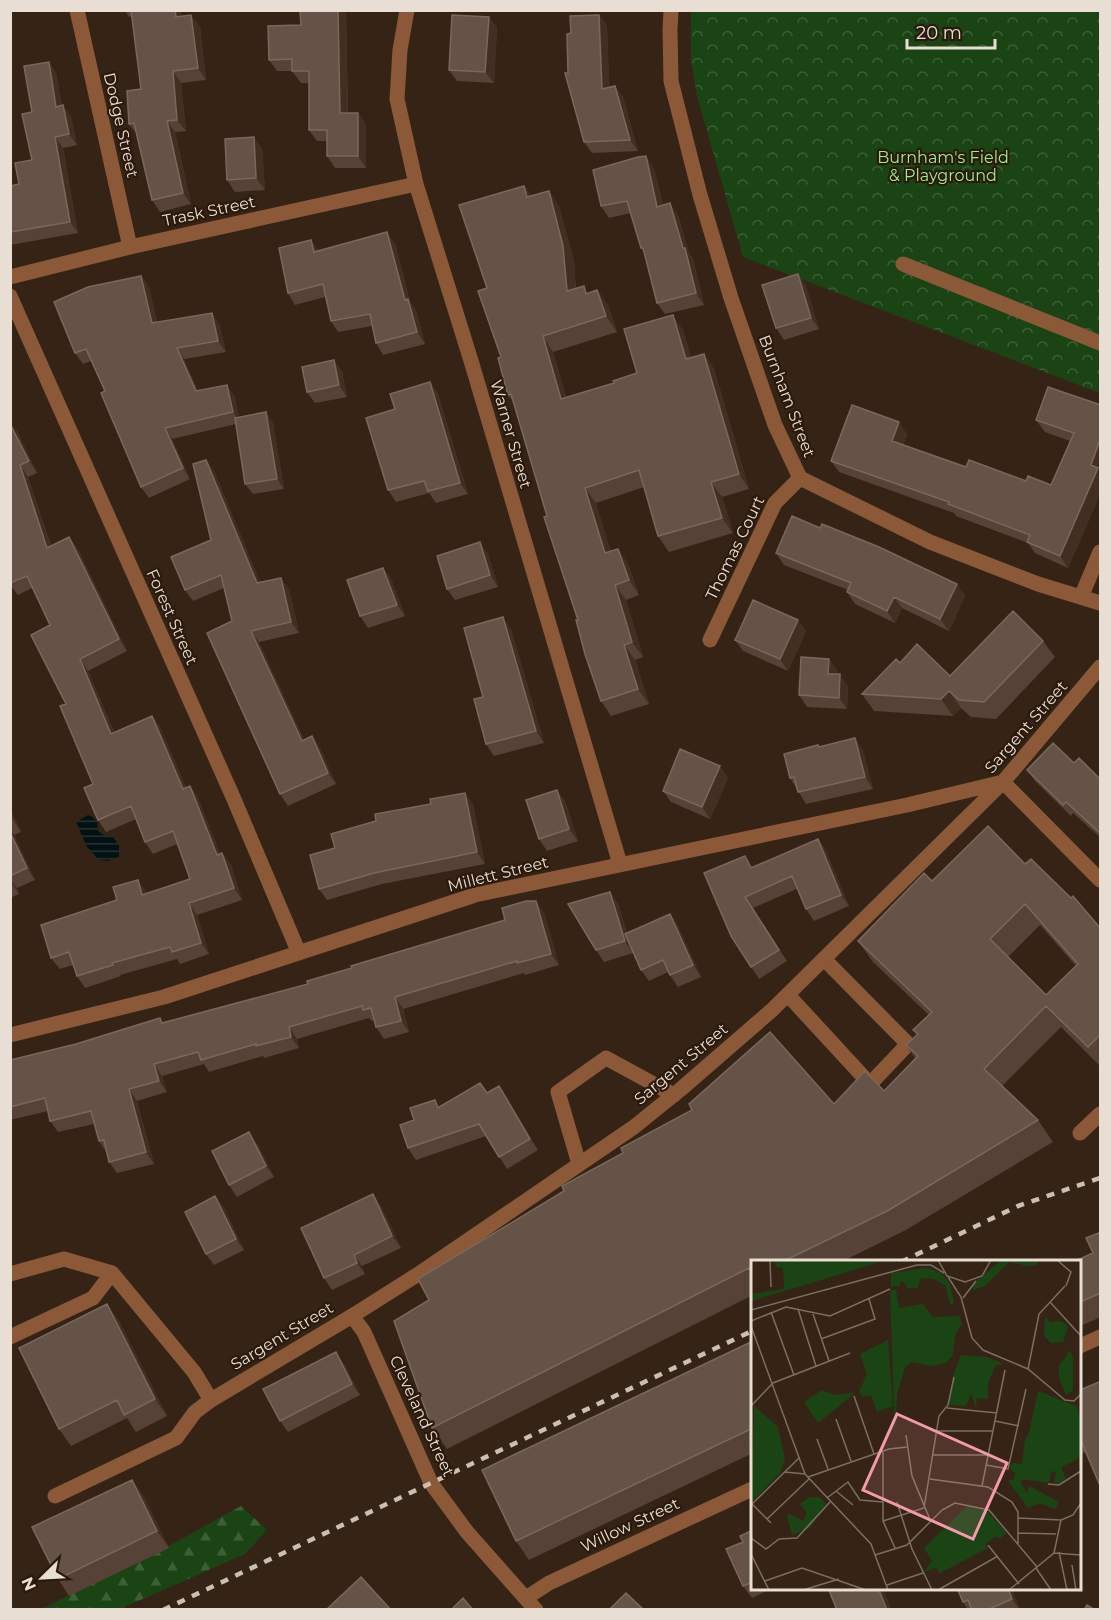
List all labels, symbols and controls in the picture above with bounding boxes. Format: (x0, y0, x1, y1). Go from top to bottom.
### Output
scale bar (907, 12, 996, 50)
text: 20 m (916, 22, 962, 44)
street label: Dodge Street (100, 71, 142, 180)
park label: Burnham's Field & Playground (877, 148, 1009, 185)
street label: Trask Street (161, 192, 257, 230)
street label: Burnham Street (755, 332, 819, 460)
street label: Warner Street (486, 378, 536, 491)
street label: Thomas Court (702, 492, 769, 603)
street label: Forest Street (142, 566, 202, 668)
street label: Sargent Street (981, 677, 1072, 777)
street label: Millett Street (446, 852, 551, 896)
street label: Sargent Street (630, 1019, 732, 1109)
inset map (751, 1260, 1081, 1590)
street label: Sargent Street (227, 1298, 337, 1374)
street label: Cleveland Street (386, 1353, 459, 1480)
street label: Willow Street (578, 1494, 683, 1556)
north arrow (12, 1548, 72, 1608)
text: N (17, 1574, 40, 1594)

